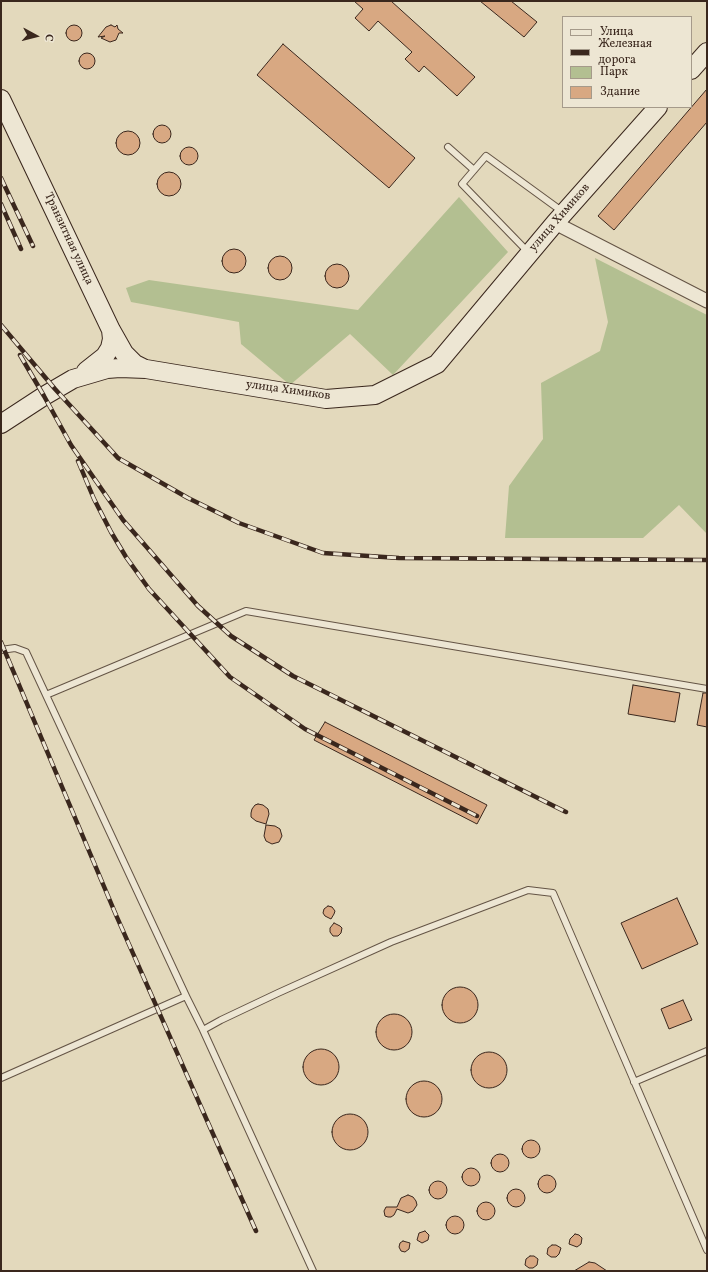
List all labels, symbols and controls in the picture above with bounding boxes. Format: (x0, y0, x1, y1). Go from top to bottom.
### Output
north arrow (16, 16, 56, 56)
legend (562, 16, 692, 108)
text: Улица (600, 24, 633, 40)
text: С (41, 33, 56, 42)
text: Железная дорога (598, 36, 652, 68)
text: Парк (600, 64, 628, 80)
text: Здание (600, 84, 640, 100)
street label: улица Химиков (527, 181, 593, 255)
street label: Транзитная улица (40, 190, 96, 288)
street label: улица Химиков (245, 378, 331, 404)

